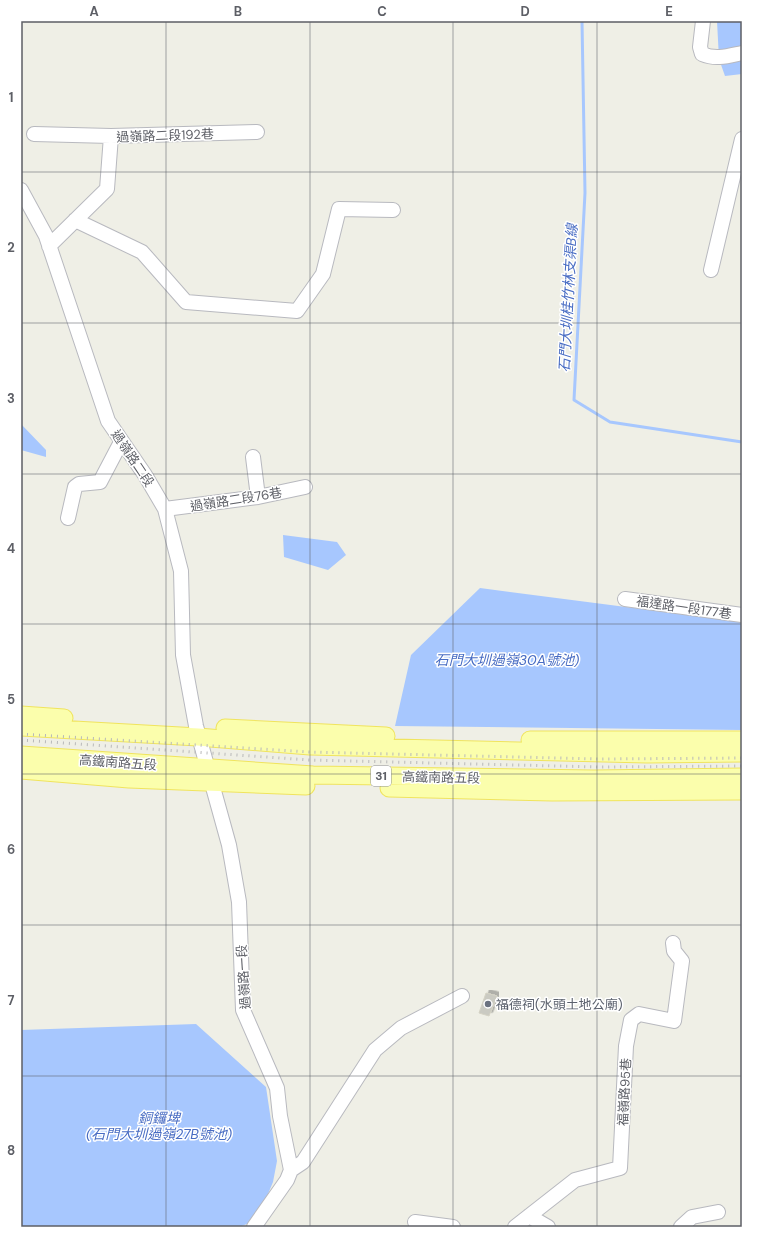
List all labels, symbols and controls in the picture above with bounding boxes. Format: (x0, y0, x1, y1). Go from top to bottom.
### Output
text: A (89, 3, 99, 20)
text: B (234, 3, 242, 20)
text: C (377, 3, 387, 20)
text: D (520, 3, 530, 20)
text: E (665, 3, 673, 20)
text: 1 (9, 89, 13, 106)
street label: 過嶺路二段192巷 (116, 125, 214, 146)
water label: 石門大圳桂竹林支渠B線 (555, 221, 581, 373)
text: 2 (7, 239, 15, 256)
text: 3 (7, 390, 15, 407)
street label: 過嶺路二段 (107, 427, 158, 490)
street label: 過嶺路二段76巷 (189, 484, 283, 515)
text: 4 (7, 540, 15, 557)
street label: 福達路一段177巷 (635, 592, 733, 623)
water label: 石門大圳過嶺30A號池) (435, 651, 579, 669)
text: 5 (7, 691, 15, 708)
street label: 高鐵南路五段 (78, 751, 157, 774)
road number: 31 (371, 766, 391, 786)
street label: 高鐵南路五段 (402, 768, 480, 787)
text: 6 (7, 841, 15, 858)
street label: 過嶺路一段 (233, 944, 254, 1010)
text: 7 (8, 992, 15, 1009)
place label: 福德祠(水頭土地公廟) (496, 996, 623, 1013)
marker: 福德祠(水頭土地公廟) (483, 999, 493, 1009)
street label: 福嶺路95巷 (614, 1058, 635, 1126)
water label: 銅鑼埤 (石門大圳過嶺27B號池) (86, 1109, 232, 1143)
text: 8 (7, 1142, 15, 1159)

